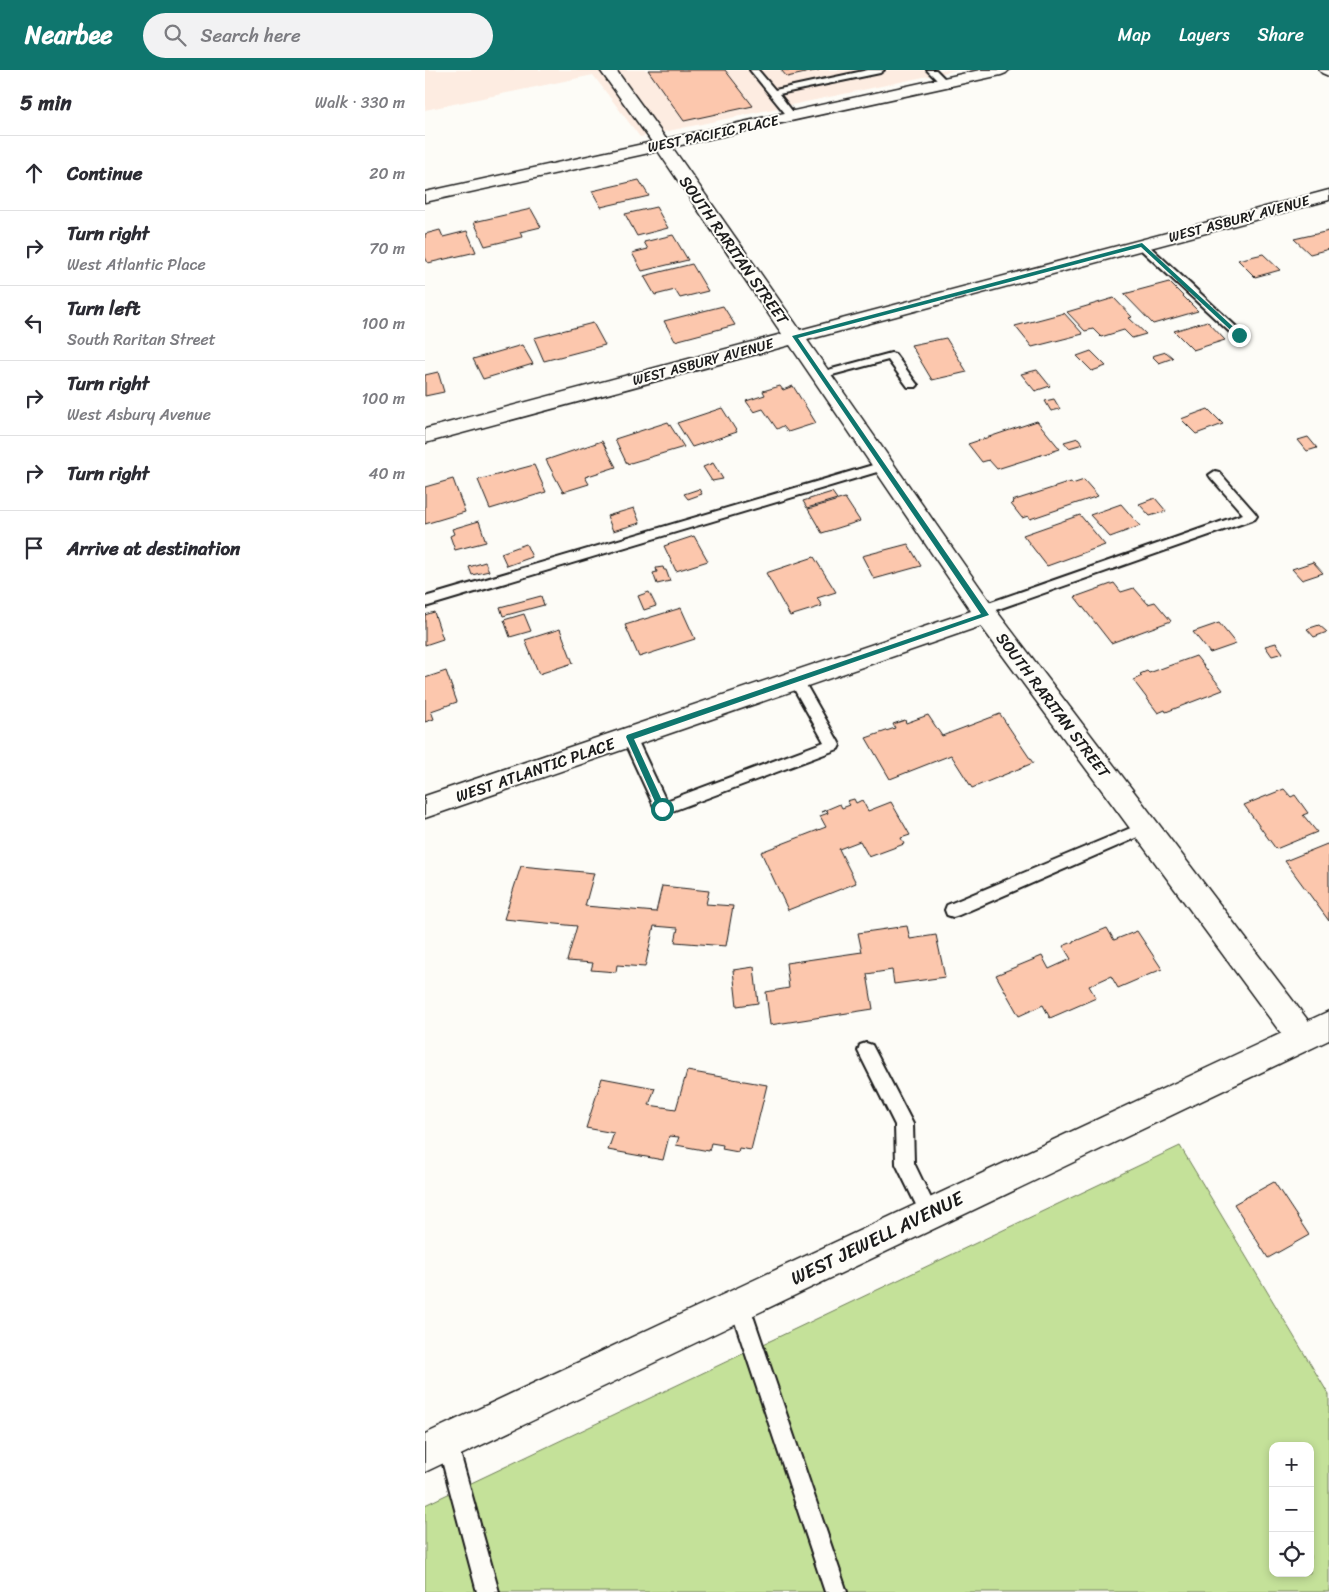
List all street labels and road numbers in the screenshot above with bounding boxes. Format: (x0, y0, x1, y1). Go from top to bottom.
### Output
street label: WEST PACIFIC PLACE (645, 108, 782, 160)
street label: SOUTH RARITAN STREET (671, 169, 797, 332)
street label: WEST ASBURY AVENUE (1166, 188, 1314, 250)
street label: WEST ASBURY AVENUE (630, 331, 778, 393)
street label: SOUTH RARITAN STREET (988, 626, 1119, 785)
street label: WEST ATLANTIC PLACE (451, 729, 620, 811)
street label: WEST JEWELL AVENUE (785, 1181, 971, 1294)

